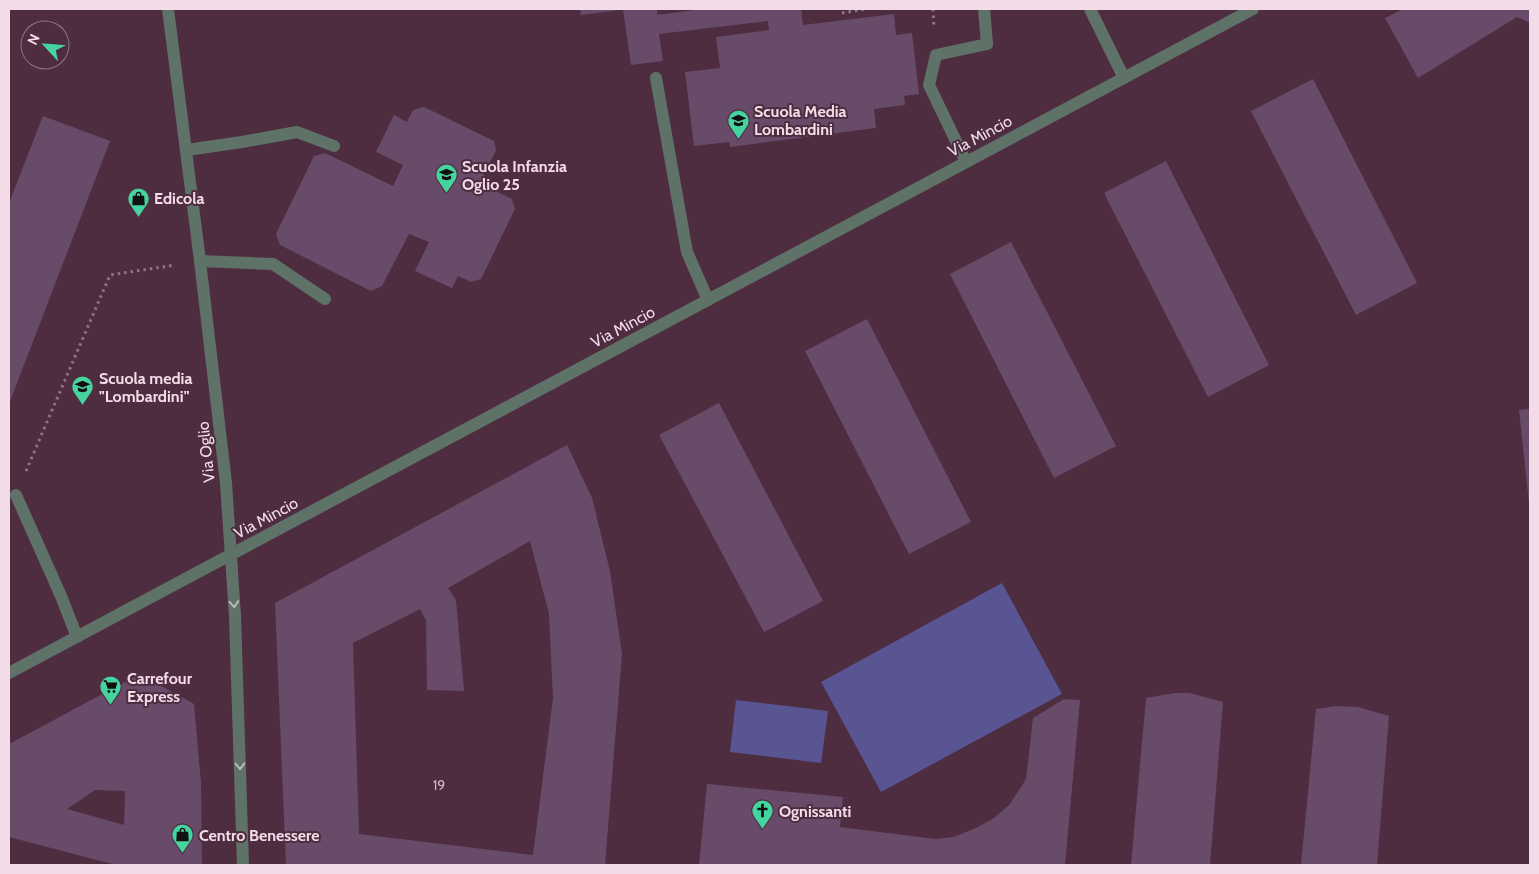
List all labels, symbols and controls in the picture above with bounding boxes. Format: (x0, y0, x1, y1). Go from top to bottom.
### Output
north arrow (20, 20, 70, 70)
text: N (23, 31, 44, 48)
place label: Scuola Media Lombardini (754, 102, 847, 139)
school or university icon: Scuola Media Lombardini (726, 108, 750, 139)
street label: Via Mincio (945, 111, 1015, 161)
place label: Scuola Infanzia Oglio 25 (462, 157, 567, 194)
school or university icon: Scuola Infanzia Oglio 25 (434, 163, 458, 194)
shop icon: Edicola (126, 186, 150, 217)
place label: Edicola (154, 189, 204, 208)
street label: Via Mincio (588, 302, 658, 352)
place label: Scuola media "Lombardini" (99, 369, 192, 406)
school or university icon: Scuola media "Lombardini" (71, 375, 95, 406)
street label: Via Oglio (193, 420, 219, 483)
street label: Via Mincio (231, 493, 301, 543)
one-way arrow (229, 600, 240, 608)
place label: Carrefour Express (127, 669, 193, 706)
supermarket icon: Carrefour Express (99, 675, 123, 706)
one-way arrow (235, 762, 245, 770)
house number: 19 (433, 776, 445, 794)
church icon: Ognissanti (751, 799, 775, 830)
place label: Ognissanti (779, 802, 851, 821)
shop icon: Centro Benessere (171, 823, 195, 854)
place label: Centro Benessere (199, 826, 319, 845)

